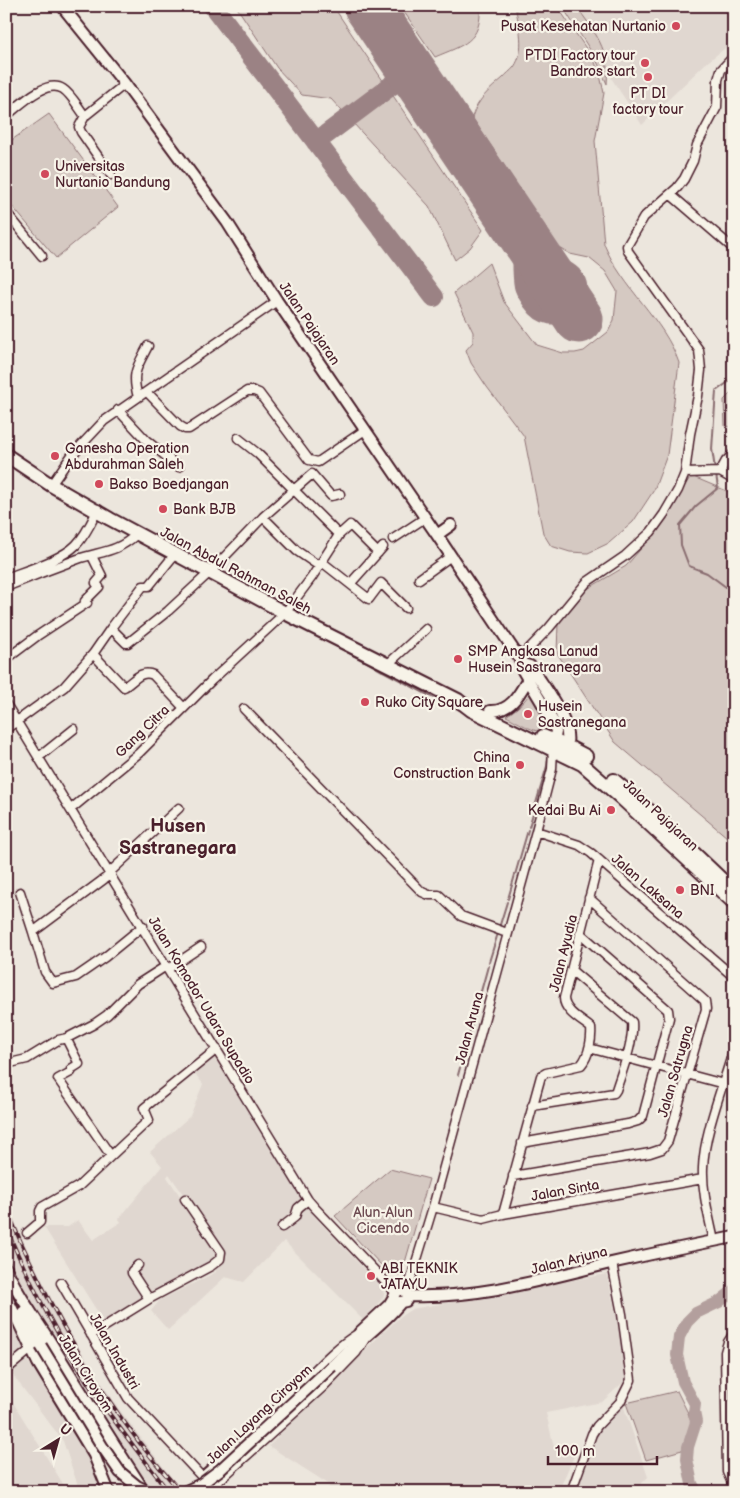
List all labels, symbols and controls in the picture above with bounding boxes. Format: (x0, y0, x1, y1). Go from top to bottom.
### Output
place label: Pusat Kesehatan Nurtanio (500, 18, 666, 35)
marker: Pusat Kesehatan Nurtanio (670, 20, 682, 32)
place label: PTDI Factory tour Bandros start (525, 47, 636, 80)
marker: PTDI Factory tour Bandros start (639, 57, 651, 69)
marker: PT DI factory tour (642, 71, 654, 83)
place label: PT DI factory tour (613, 85, 684, 118)
place label: Universitas Nurtanio Bandung (55, 158, 170, 191)
marker: Universitas Nurtanio Bandung (39, 168, 51, 180)
street label: Jalan Pajajaran (275, 278, 344, 368)
place label: Ganesha Operation Abdurahman Saleh (65, 440, 189, 473)
marker: Ganesha Operation Abdurahman Saleh (49, 450, 61, 462)
place label: Bakso Boedjangan (109, 476, 229, 493)
marker: Bakso Boedjangan (93, 478, 105, 490)
place label: Bank BJB (173, 501, 236, 518)
marker: Bank BJB (157, 503, 169, 515)
street label: Jalan Abdul Rahman Saleh (157, 523, 314, 618)
place label: SMP Angkasa Lanud Husein Sastranegara (468, 643, 601, 676)
marker: SMP Angkasa Lanud Husein Sastranegara (452, 653, 464, 665)
place label: Ruko City Square (375, 694, 483, 711)
marker: Ruko City Square (359, 696, 371, 708)
place label: Husein Sastranegana (538, 698, 626, 731)
street label: Gang Citra (112, 701, 173, 761)
marker: Husein Sastranegana (522, 708, 534, 720)
place label: China Construction Bank (393, 749, 510, 782)
marker: China Construction Bank (514, 759, 526, 771)
street label: Jalan Pajajaran (619, 776, 702, 855)
place label: Kedai Bu Ai (528, 802, 601, 819)
marker: Kedai Bu Ai (605, 804, 617, 816)
district label: Husen Sastranegara (119, 815, 237, 860)
street label: Jalan Laksana (608, 850, 688, 923)
place label: BNI (690, 882, 714, 899)
marker: BNI (674, 884, 686, 896)
street label: Jalan Komodor Udara Supadio (145, 913, 259, 1087)
street label: Jalan Ayudia (546, 913, 581, 994)
street label: Jalan Aruna (452, 990, 487, 1066)
street label: Jalan Satrugna (654, 1023, 697, 1119)
street label: Jalan Sinta (530, 1176, 600, 1205)
park label: Alun-Alun Cicendo (353, 1204, 413, 1237)
street label: Jalan Arjuna (529, 1243, 609, 1278)
place label: ABI TEKNIK JATAYU (381, 1260, 458, 1293)
marker: ABI TEKNIK JATAYU (365, 1270, 377, 1282)
street label: Jalan Industri (86, 1310, 143, 1392)
street label: Jalan Ciroyom (55, 1331, 116, 1415)
street label: Jalan Layang Ciroyom (203, 1361, 316, 1468)
north arrow (32, 1416, 82, 1466)
text: U (56, 1420, 75, 1440)
scale bar (548, 1433, 656, 1465)
text: 100 m (555, 1442, 595, 1461)

